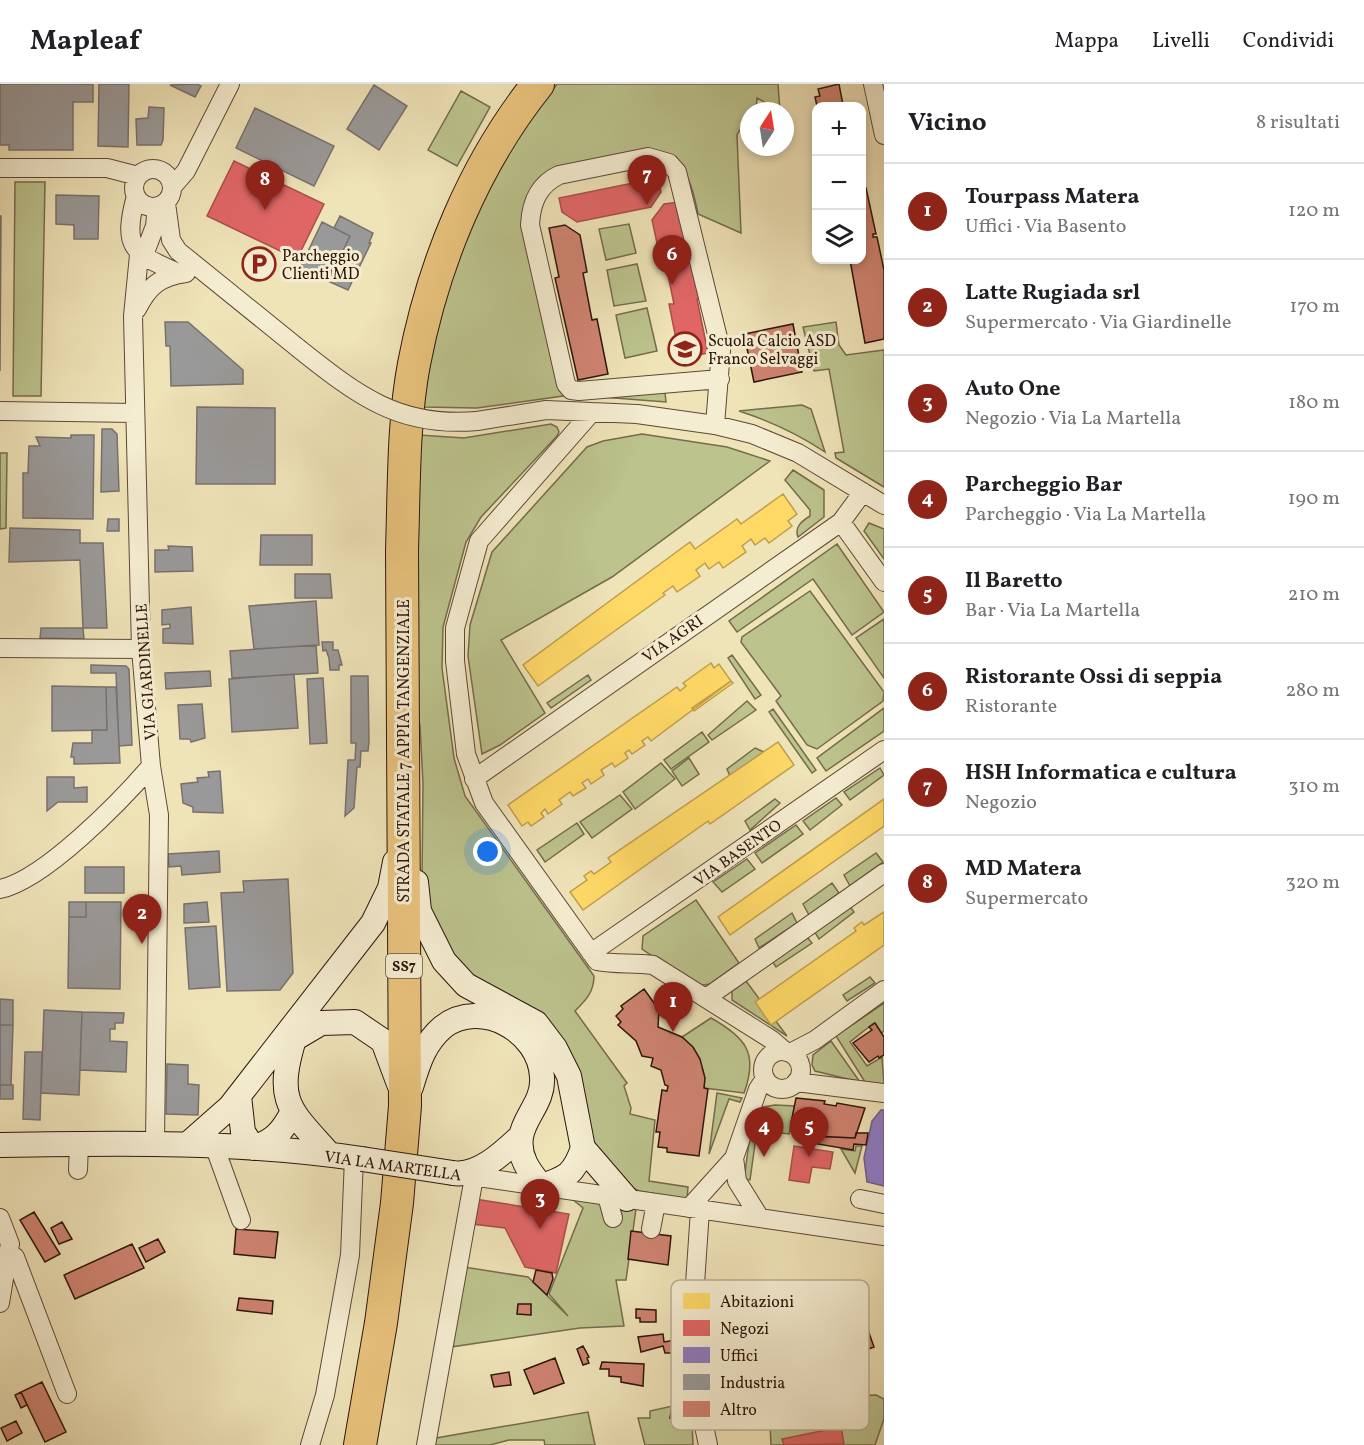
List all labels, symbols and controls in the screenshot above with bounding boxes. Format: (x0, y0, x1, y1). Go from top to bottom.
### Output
text: Mapleaf (30, 22, 140, 61)
text: Mappa (1054, 27, 1119, 56)
text: Livelli (1152, 27, 1210, 56)
text: Condividi (1243, 27, 1334, 56)
north arrow (740, 102, 794, 156)
map controls (812, 102, 866, 264)
button: + (812, 102, 866, 156)
text: Vicino (908, 105, 987, 141)
text: 8 risultati (1256, 109, 1340, 137)
pin: 7 (628, 156, 666, 205)
button: − (812, 156, 866, 210)
pin: 8 (246, 160, 284, 210)
text: Tourpass Matera (965, 182, 1139, 213)
text: 1 (923, 197, 932, 225)
text: 120 m (1288, 197, 1340, 225)
button: layers (812, 210, 866, 264)
text: Uffici · Via Basento (965, 213, 1126, 241)
pin: 6 (652, 236, 692, 285)
parking icon: Parcheggio Clienti MD (241, 246, 277, 282)
place label: Parcheggio Clienti MD (282, 246, 360, 286)
text: Latte Rugiada srl (965, 278, 1140, 309)
text: 2 (922, 293, 933, 321)
text: 170 m (1290, 293, 1340, 321)
text: Supermercato · Via Giardinelle (965, 309, 1231, 337)
school or university icon: Scuola Calcio ASD Franco Selvaggi (667, 331, 703, 367)
place label: Scuola Calcio ASD Franco Selvaggi (708, 331, 836, 371)
text: Auto One (965, 374, 1060, 405)
text: 3 (922, 389, 933, 417)
text: 180 m (1288, 389, 1340, 417)
text: Negozio · Via La Martella (965, 405, 1181, 433)
text: Parcheggio Bar (965, 470, 1123, 501)
text: 4 (921, 485, 934, 513)
text: 190 m (1288, 485, 1340, 513)
text: Parcheggio · Via La Martella (965, 501, 1206, 529)
text: Il Baretto (965, 566, 1063, 597)
text: 5 (923, 581, 932, 609)
text: 210 m (1288, 581, 1340, 609)
text: Bar · Via La Martella (965, 597, 1140, 625)
street label: STRADA STATALE 7 APPIA TANGENZIALE (394, 599, 416, 903)
street label: VIA GIARDINELLE (131, 603, 163, 741)
street label: VIA AGRI (638, 610, 708, 669)
text: Ristorante Ossi di seppia (965, 662, 1222, 693)
text: 6 (922, 677, 933, 705)
text: 280 m (1285, 677, 1340, 705)
text: Ristorante (965, 693, 1057, 721)
text: HSH Informatica e cultura (965, 758, 1237, 789)
text: 7 (923, 773, 932, 801)
text: 310 m (1288, 773, 1340, 801)
text: Negozio (965, 789, 1037, 817)
street label: VIA BASENTO (690, 815, 787, 892)
your location (473, 837, 502, 866)
text: MD Matera (965, 854, 1082, 885)
text: 8 (922, 869, 933, 897)
text: 320 m (1285, 869, 1340, 897)
text: Supermercato (965, 885, 1088, 913)
pin: 2 (122, 894, 162, 944)
road number: SS7 (386, 954, 422, 978)
pin: 1 (654, 982, 692, 1032)
pin: 4 (744, 1108, 783, 1157)
pin: 5 (790, 1108, 828, 1157)
street label: VIA LA MARTELLA (323, 1146, 463, 1187)
pin: 3 (520, 1180, 560, 1229)
legend (671, 1280, 869, 1430)
text: Abitazioni (720, 1292, 794, 1314)
text: Negozi (720, 1319, 769, 1341)
text: Uffici (720, 1346, 758, 1368)
text: Industria (720, 1373, 785, 1395)
text: Altro (720, 1400, 757, 1422)

